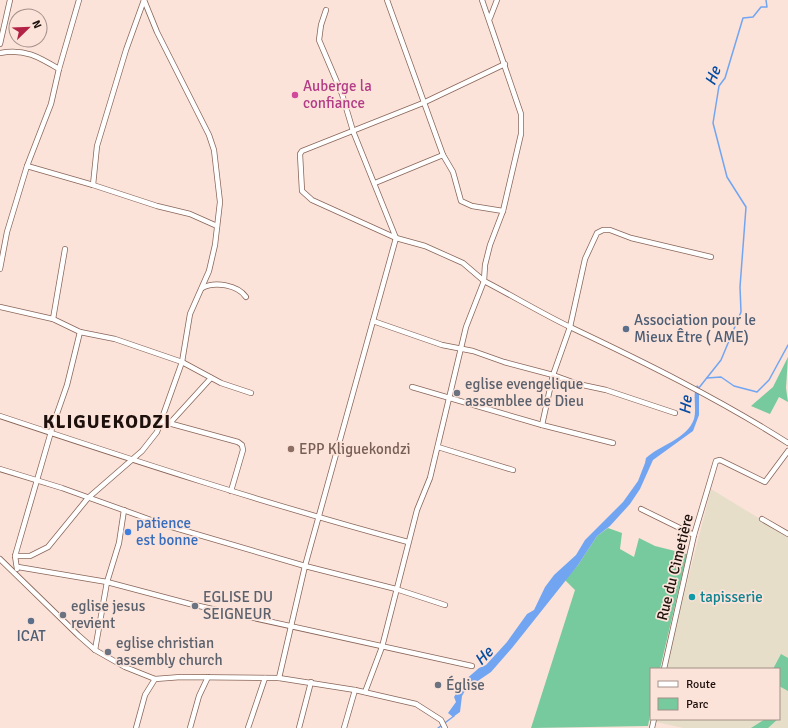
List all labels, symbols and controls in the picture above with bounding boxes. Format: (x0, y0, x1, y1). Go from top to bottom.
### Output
north arrow (8, 8, 48, 48)
text: N (29, 18, 44, 30)
water label: He (700, 63, 726, 88)
place label: Auberge la confiance (303, 77, 372, 112)
marker: Auberge la confiance (290, 90, 300, 100)
place label: Association pour le Mieux Être ( AME) (634, 311, 756, 346)
marker: Association pour le Mieux Être ( AME) (621, 324, 631, 334)
place label: eglise evengelique assemblee de Dieu (465, 375, 584, 410)
marker: eglise evengelique assemblee de Dieu (452, 388, 462, 398)
water label: He (675, 394, 697, 415)
district label: KLIGUEKODZI (43, 410, 171, 434)
place label: EPP Kliguekondzi (299, 440, 411, 458)
marker: EPP Kliguekondzi (286, 444, 296, 454)
street label: Rue du Cimetière (653, 512, 697, 622)
place label: patience est bonne (136, 514, 198, 549)
marker: patience est bonne (123, 527, 133, 537)
place label: EGLISE DU SEIGNEUR (203, 588, 273, 623)
place label: tapisserie (700, 588, 763, 606)
marker: tapisserie (687, 592, 697, 602)
place label: eglise jesus revient (71, 597, 146, 632)
marker: EGLISE DU SEIGNEUR (190, 601, 200, 611)
marker: eglise jesus revient (58, 610, 68, 620)
marker: ICAT (26, 616, 36, 626)
place label: ICAT (16, 627, 46, 645)
place label: eglise christian assembly church (116, 634, 223, 669)
water label: He (470, 642, 498, 670)
marker: eglise christian assembly church (103, 647, 113, 657)
legend (650, 668, 780, 720)
place label: Église (446, 675, 485, 694)
text: Route (686, 677, 716, 692)
marker: Église (433, 680, 443, 690)
text: Parc (686, 697, 709, 712)

